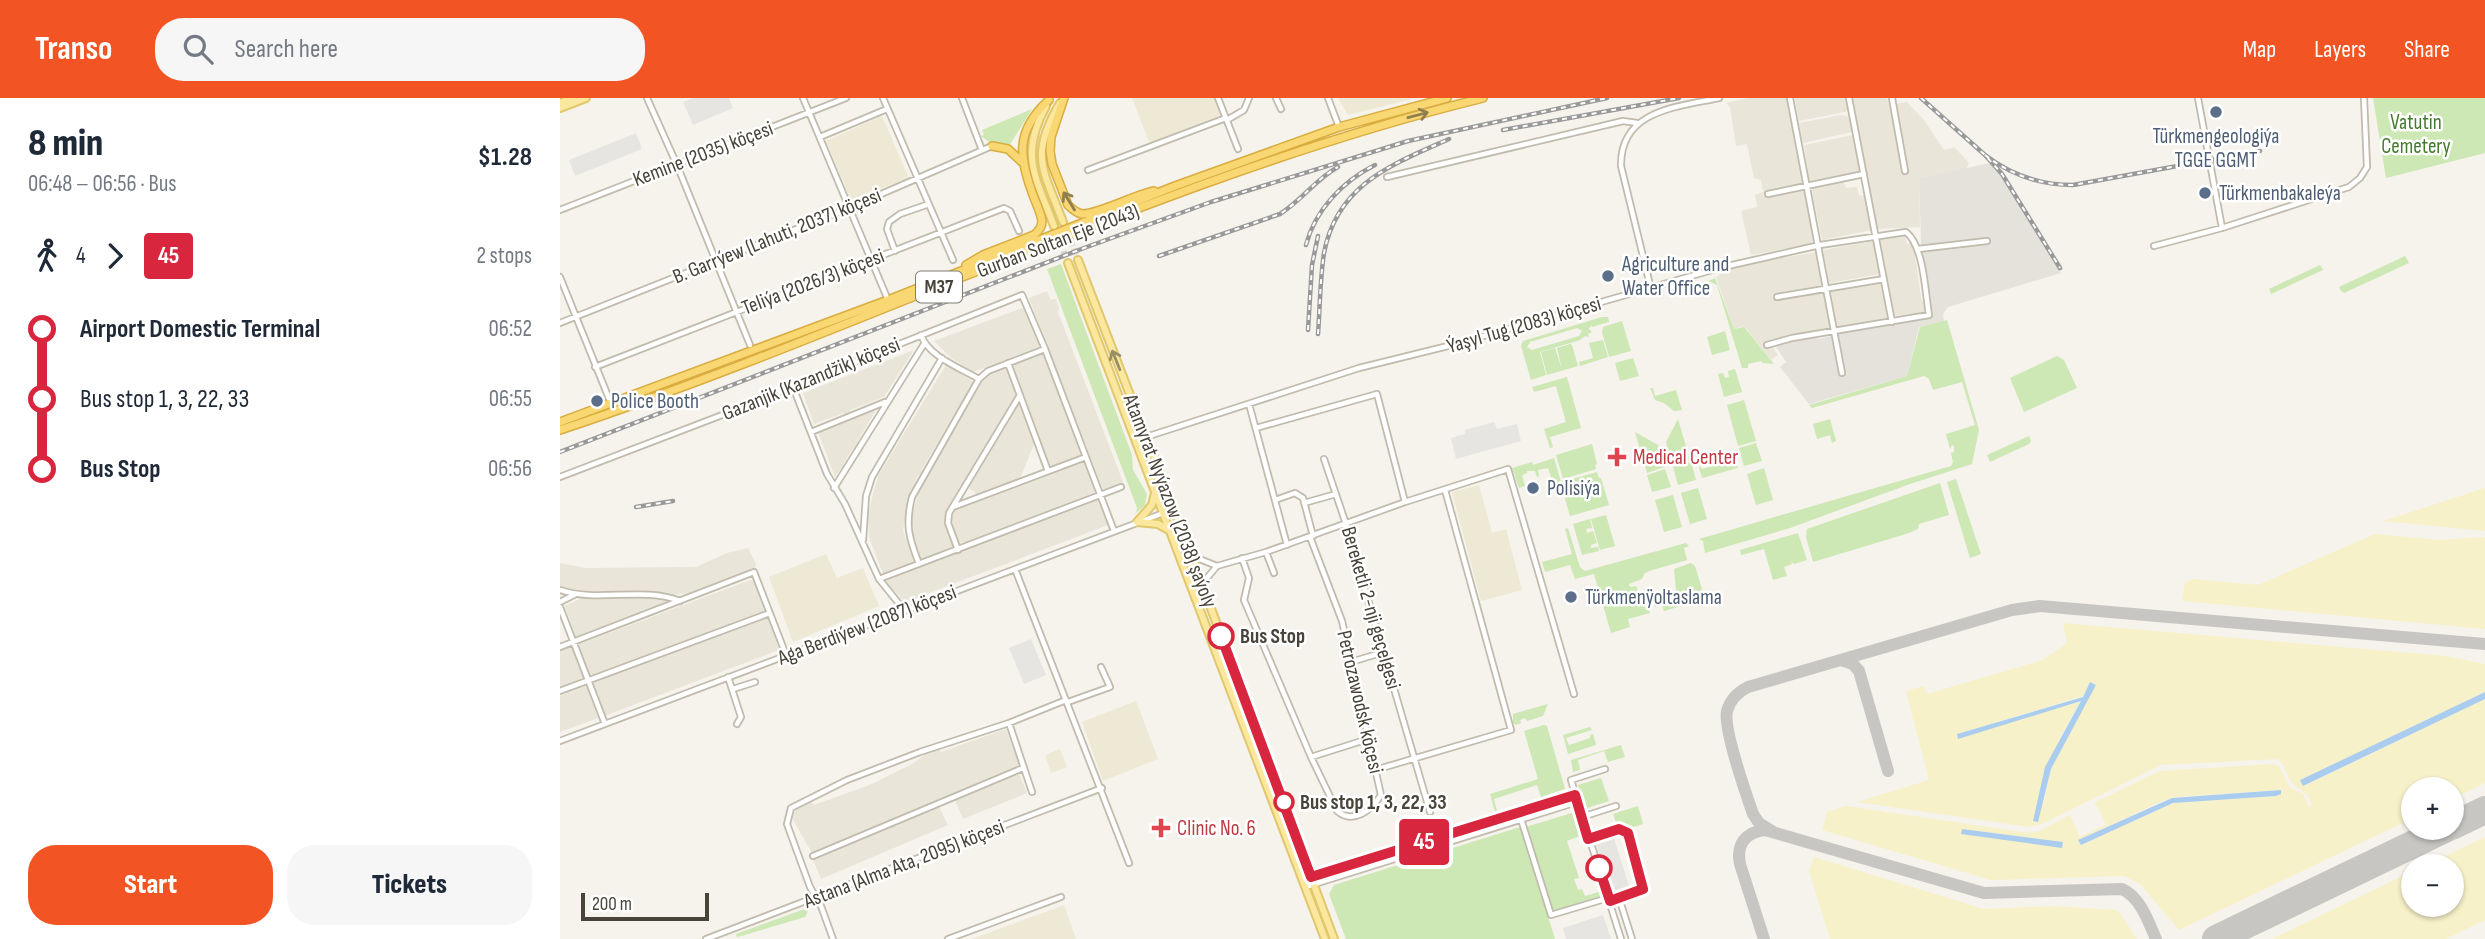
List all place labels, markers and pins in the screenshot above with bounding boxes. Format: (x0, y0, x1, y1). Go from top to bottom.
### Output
marker: Türkmengeologiýa TGGE GGMT (2208, 104, 2224, 120)
place label: Türkmengeologiýa TGGE GGMT (2153, 124, 2279, 173)
place label: Türkmenbakaleýa (2219, 181, 2341, 206)
marker: Türkmenbakaleýa (2197, 185, 2213, 201)
place label: Agriculture and Water Office (1621, 252, 1729, 301)
marker: Agriculture and Water Office (1600, 268, 1616, 284)
place label: Police Booth (611, 389, 699, 414)
marker: Police Booth (589, 393, 605, 409)
place label: Medical Center (1633, 445, 1738, 470)
marker: Medical Center (1607, 447, 1627, 467)
place label: Polisiýa (1547, 476, 1600, 501)
marker: Polisiýa (1525, 480, 1541, 496)
place label: Türkmenÿoltaslama (1585, 585, 1722, 610)
marker: Türkmenÿoltaslama (1563, 589, 1579, 605)
marker: Bus Stop (1208, 623, 1234, 649)
place label: Bus Stop (1240, 624, 1305, 649)
place label: Bus stop 1, 3, 22, 33 (1300, 790, 1447, 815)
marker: Bus stop 1, 3, 22, 33 (1274, 792, 1294, 812)
place label: Clinic No. 6 (1177, 816, 1256, 841)
marker: Clinic No. 6 (1151, 818, 1171, 838)
unlabelled marker (1586, 855, 1612, 881)

